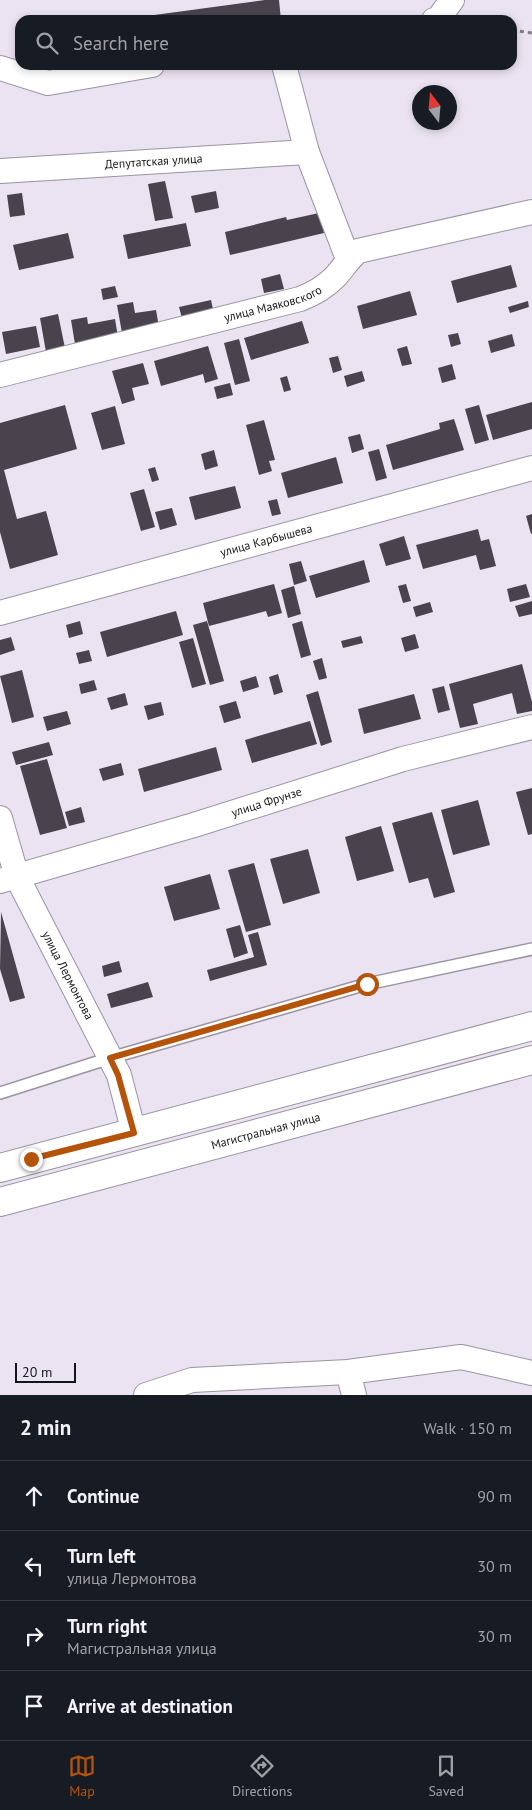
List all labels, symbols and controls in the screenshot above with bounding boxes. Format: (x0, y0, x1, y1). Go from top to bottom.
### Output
search box (15, 15, 517, 70)
icon: search (33, 29, 61, 57)
text: Search here (73, 31, 169, 55)
north arrow (412, 85, 457, 130)
street label: Депутатская улица (104, 150, 203, 171)
street label: улица Маяковского (222, 282, 324, 325)
street label: улица Карбышева (218, 520, 314, 560)
street label: улица Фрунзе (229, 783, 303, 820)
street label: улица Лермонтова (39, 928, 97, 1022)
route start (356, 973, 379, 996)
street label: Магистральная улица (209, 1109, 322, 1152)
route end (20, 1148, 43, 1171)
scale bar (15, 1360, 76, 1383)
text: 20 m (22, 1363, 52, 1381)
text: 2 min (20, 1414, 71, 1441)
text: Walk · 150 m (423, 1418, 512, 1438)
icon: ahead (20, 1482, 48, 1510)
text: Continue (67, 1484, 139, 1508)
text: 90 m (477, 1486, 512, 1506)
text: Turn left (67, 1544, 136, 1568)
icon: left (20, 1552, 48, 1580)
text: 30 m (477, 1556, 512, 1576)
text: улица Лермонтова (67, 1568, 197, 1588)
text: Turn right (67, 1614, 147, 1638)
icon: right (20, 1622, 48, 1650)
text: 30 m (477, 1626, 512, 1646)
text: Магистральная улица (67, 1638, 217, 1658)
icon: arrive (20, 1692, 48, 1720)
text: Arrive at destination (67, 1694, 233, 1718)
tab: Map (68, 1752, 96, 1800)
tab: Directions (232, 1752, 292, 1800)
tab: Saved (428, 1752, 464, 1800)

